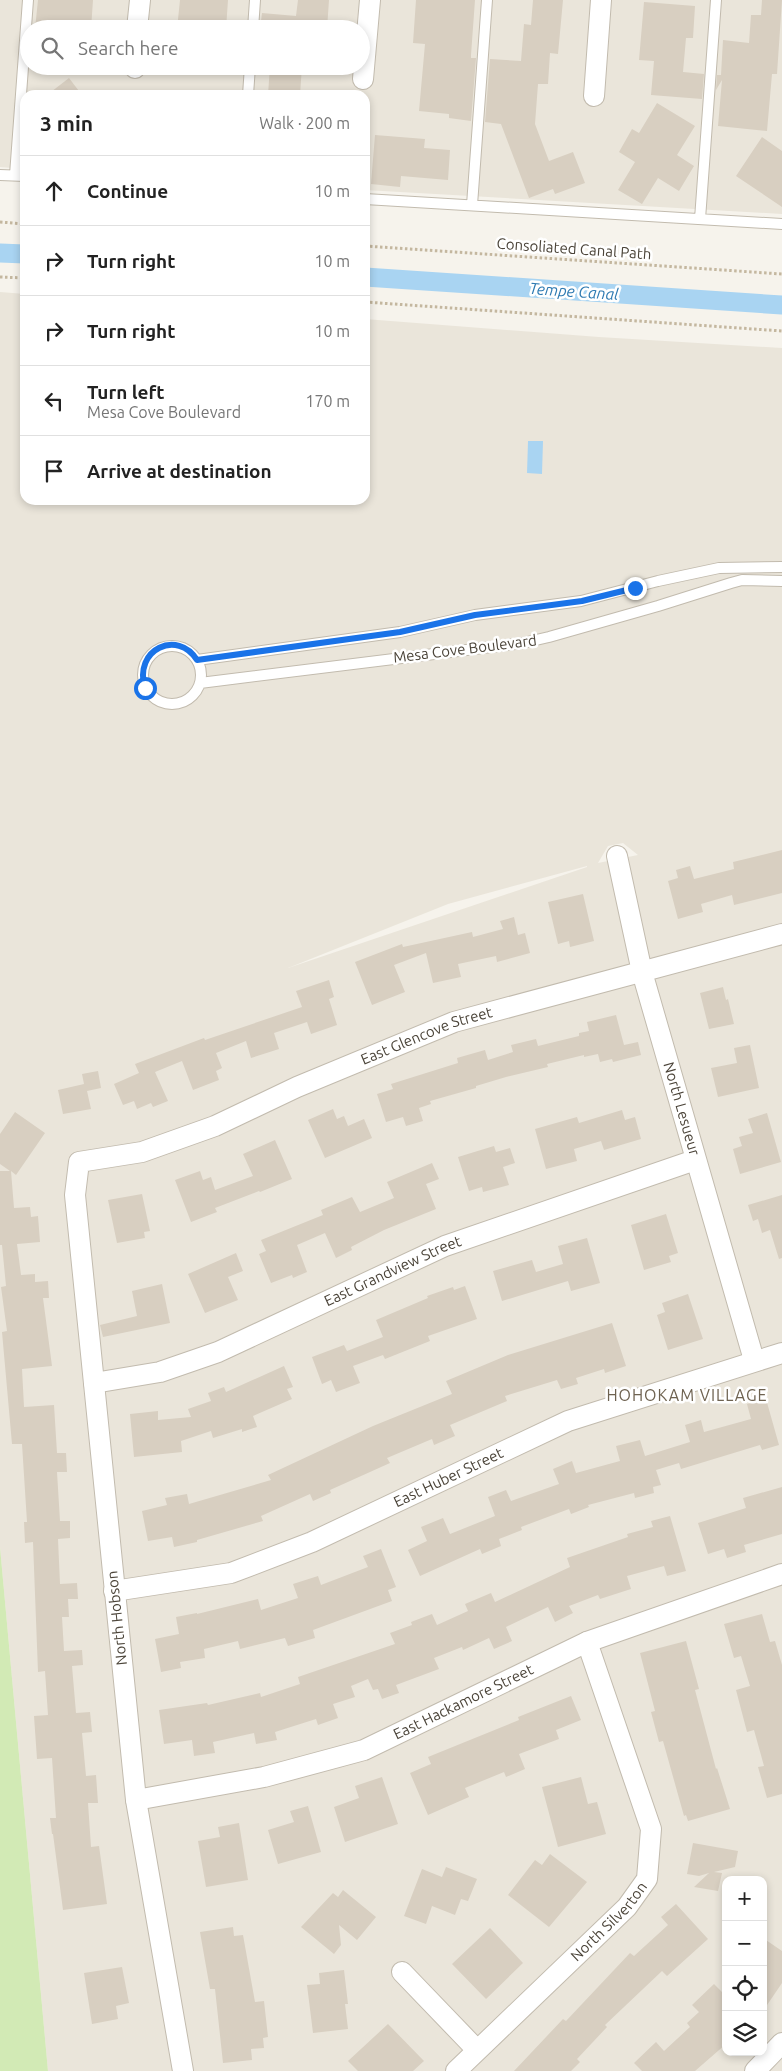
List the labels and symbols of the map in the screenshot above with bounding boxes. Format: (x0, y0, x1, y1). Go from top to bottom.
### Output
street label: Consoliated Canal Path (496, 235, 652, 262)
water label: Tempe Canal (529, 279, 620, 303)
route end (624, 577, 647, 600)
street label: Mesa Cove Boulevard (392, 631, 538, 666)
route start (134, 677, 157, 700)
street label: East Glencove Street (358, 1003, 494, 1068)
street label: North Lesueur (660, 1060, 704, 1158)
street label: East Grandview Street (321, 1232, 463, 1309)
district label: HOHOKAM VILLAGE (606, 1386, 768, 1404)
street label: East Huber Street (391, 1444, 506, 1510)
street label: North Hobson (103, 1570, 130, 1666)
street label: East Hackamore Street (390, 1660, 536, 1743)
street label: North Silverton (567, 1878, 650, 1964)

